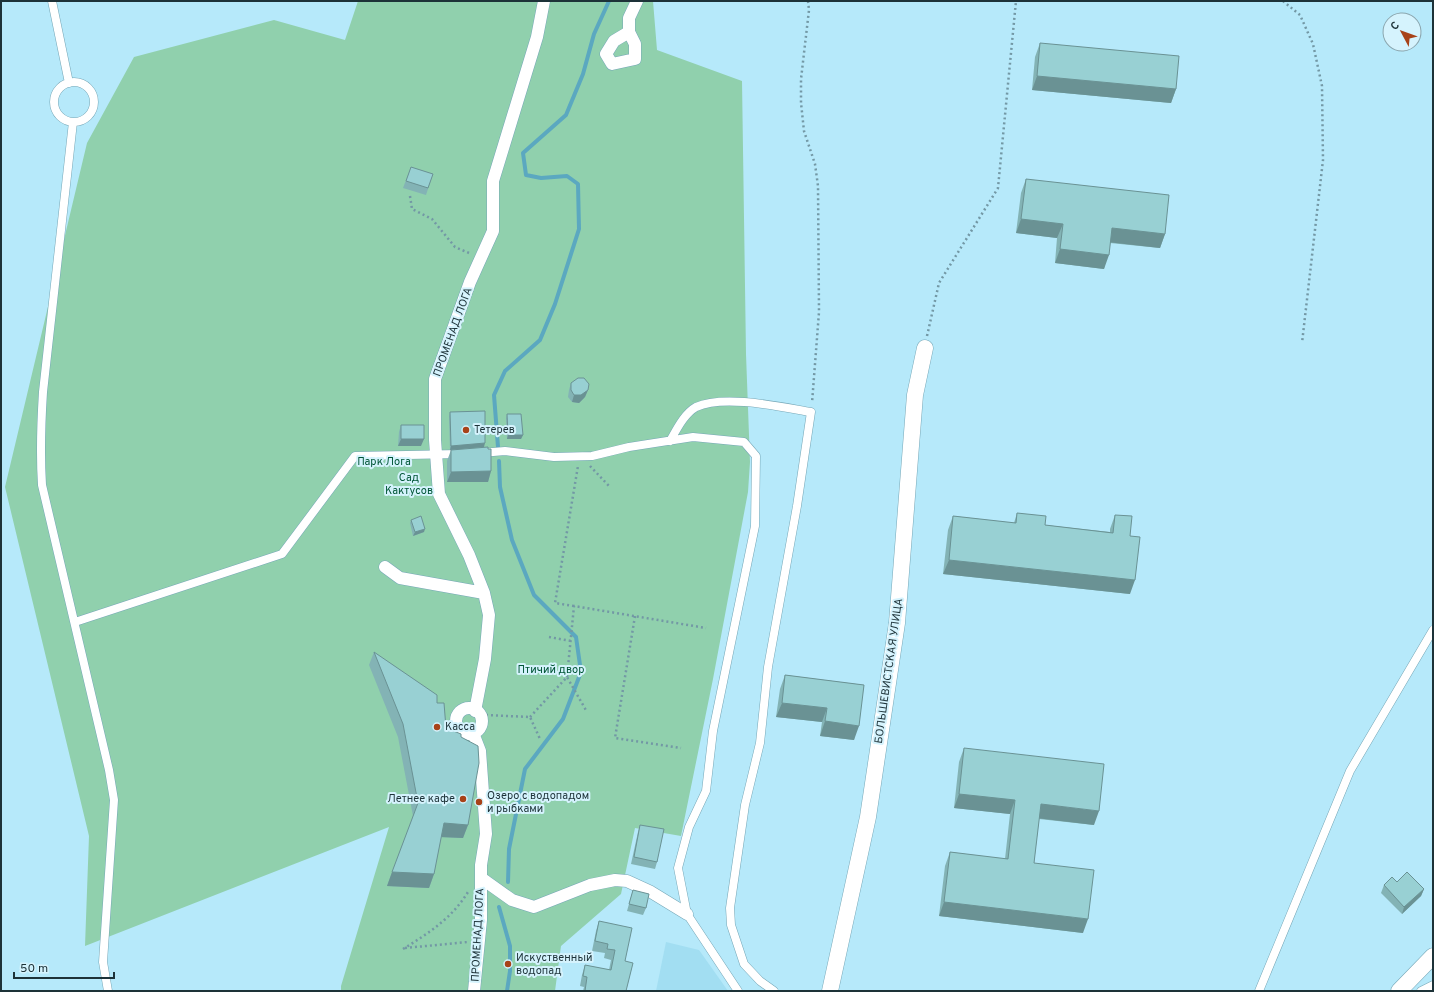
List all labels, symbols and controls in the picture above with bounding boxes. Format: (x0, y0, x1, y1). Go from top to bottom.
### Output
north arrow (1382, 12, 1422, 52)
text: С (1388, 19, 1403, 33)
street label: ПРОМЕНАД ЛОГА (430, 285, 476, 379)
place label: Тетерев (474, 423, 515, 437)
marker: Тетерев (461, 425, 471, 435)
park label: Парк Лога (357, 455, 411, 469)
park label: Сад Кактусов (385, 471, 433, 498)
street label: БОЛЬШЕВИСТСКАЯ УЛИЦА (872, 597, 906, 745)
park label: Птичий двор (518, 663, 584, 677)
place label: Касса (445, 720, 475, 734)
marker: Касса (432, 722, 442, 732)
place label: Озеро с водопадом и рыбками (487, 789, 589, 816)
place label: Летнее кафе (387, 792, 455, 806)
marker: Летнее кафе (458, 794, 468, 804)
marker: Озеро с водопадом и рыбками (474, 797, 484, 807)
street label: ПРОМЕНАД ЛОГА (469, 888, 487, 982)
place label: Искуственный водопад (516, 951, 593, 978)
scale bar (14, 954, 114, 980)
marker: Искуственный водопад (503, 959, 513, 969)
text: 50 m (20, 961, 48, 977)

